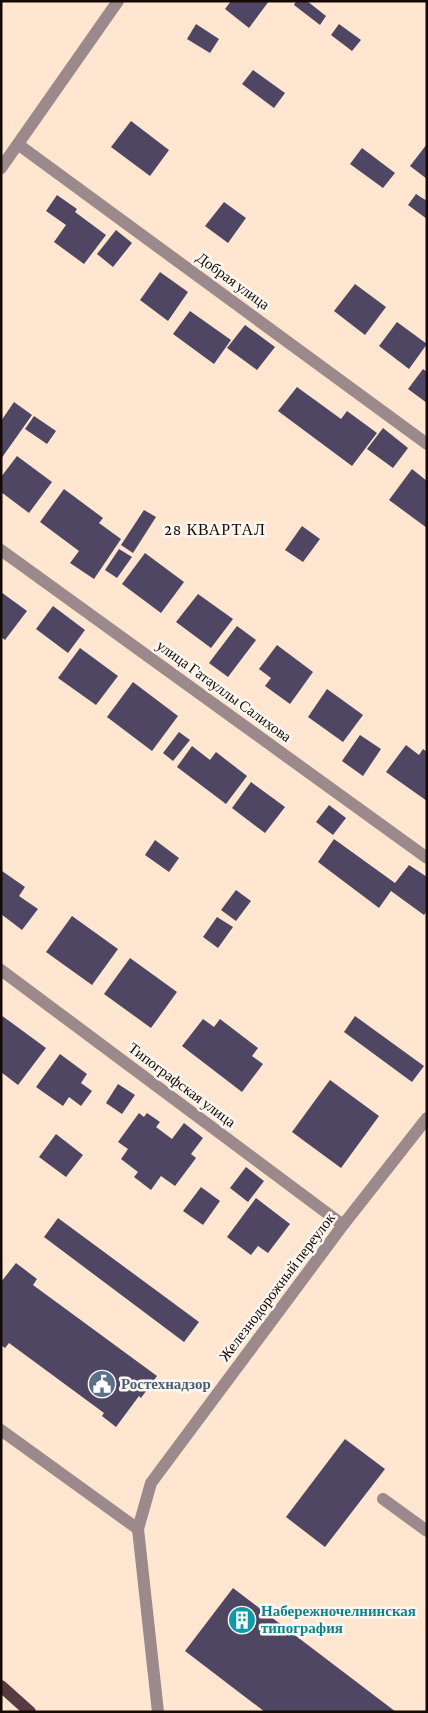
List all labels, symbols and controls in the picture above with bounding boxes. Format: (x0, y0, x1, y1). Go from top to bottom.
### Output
street label: Добрая улица (193, 249, 273, 313)
district label: 28 КВАРТАЛ (164, 521, 266, 538)
street label: улица Гатауллы Салихова (154, 637, 295, 745)
street label: Типографская улица (125, 1040, 239, 1131)
street label: Железнодорожный переулок (216, 1209, 338, 1364)
public building icon: Ростехнадзор (87, 1369, 117, 1399)
place label: Ростехнадзор (121, 1376, 211, 1392)
place label: Набережночелнинская типография (261, 1603, 416, 1636)
building icon: Набережночелнинская типография (227, 1605, 257, 1635)

